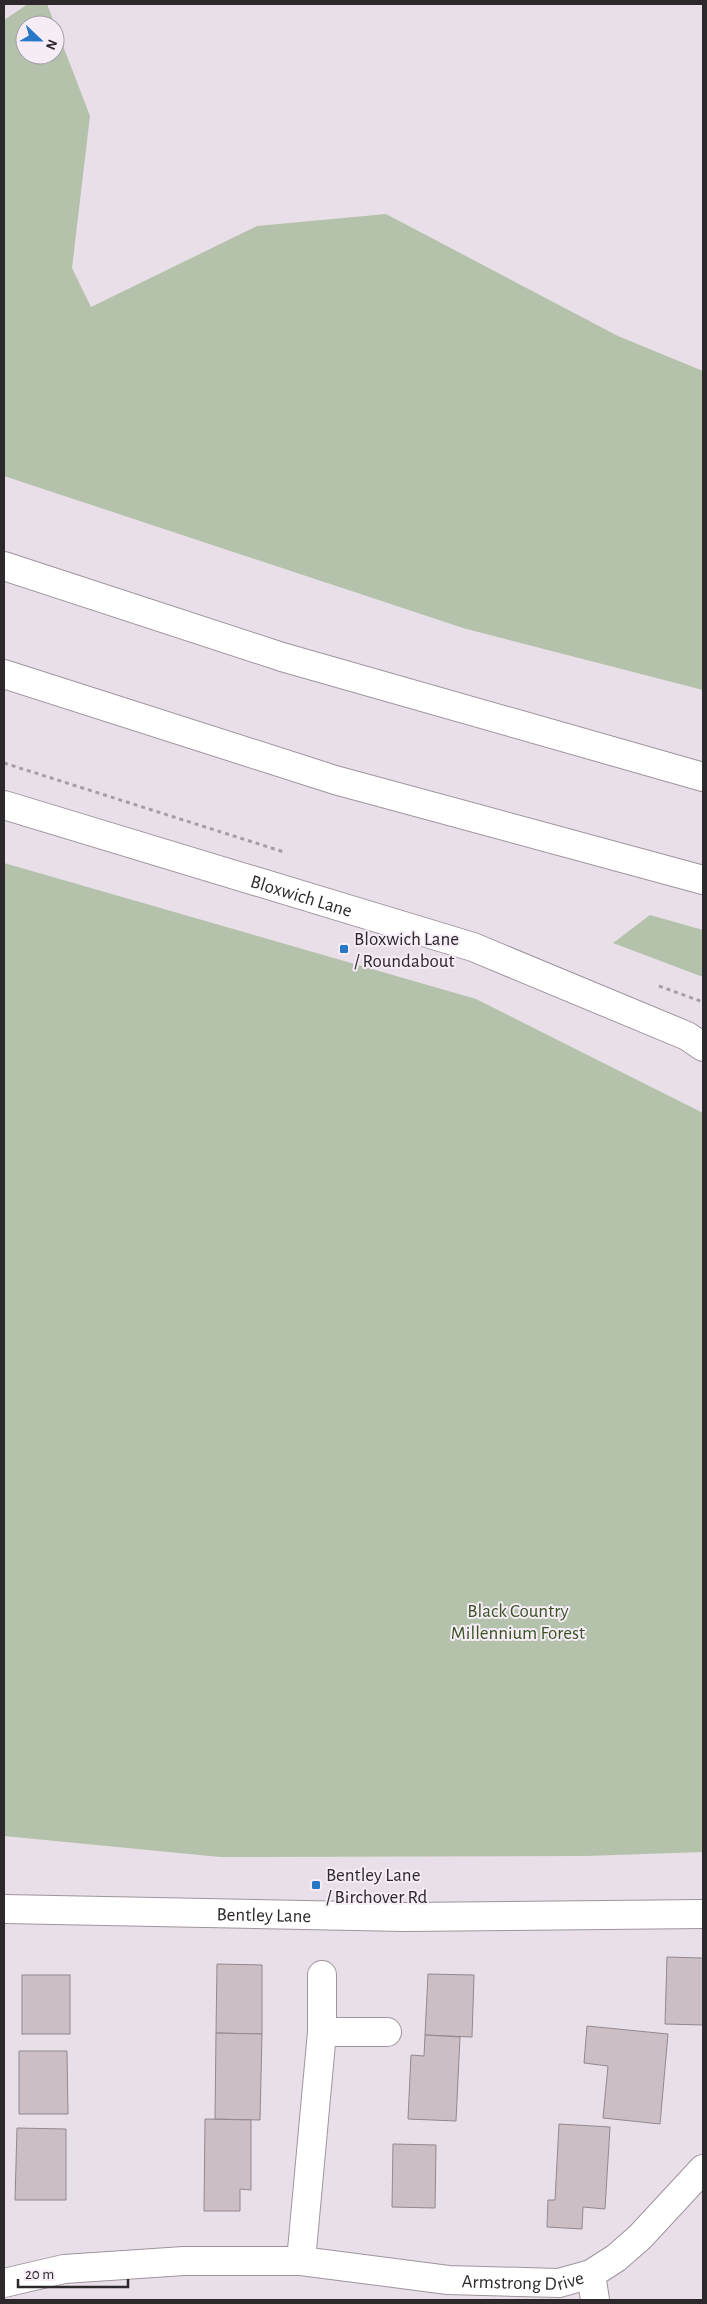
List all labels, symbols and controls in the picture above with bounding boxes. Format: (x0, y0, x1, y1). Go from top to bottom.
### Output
north arrow (15, 15, 65, 65)
text: N (43, 37, 59, 52)
street label: Bloxwich Lane (248, 872, 354, 921)
place label: Bloxwich Lane / Roundabout (354, 930, 459, 971)
marker: Bloxwich Lane / Roundabout (338, 943, 350, 955)
park label: Black Country Millennium Forest (451, 1602, 585, 1643)
place label: Bentley Lane / Birchover Rd (326, 1866, 427, 1907)
marker: Bentley Lane / Birchover Rd (310, 1879, 322, 1891)
street label: Bentley Lane (217, 1905, 311, 1926)
scale bar (18, 2256, 128, 2288)
text: 20 m (25, 2267, 54, 2282)
street label: Armstrong Drive (461, 2269, 586, 2294)

